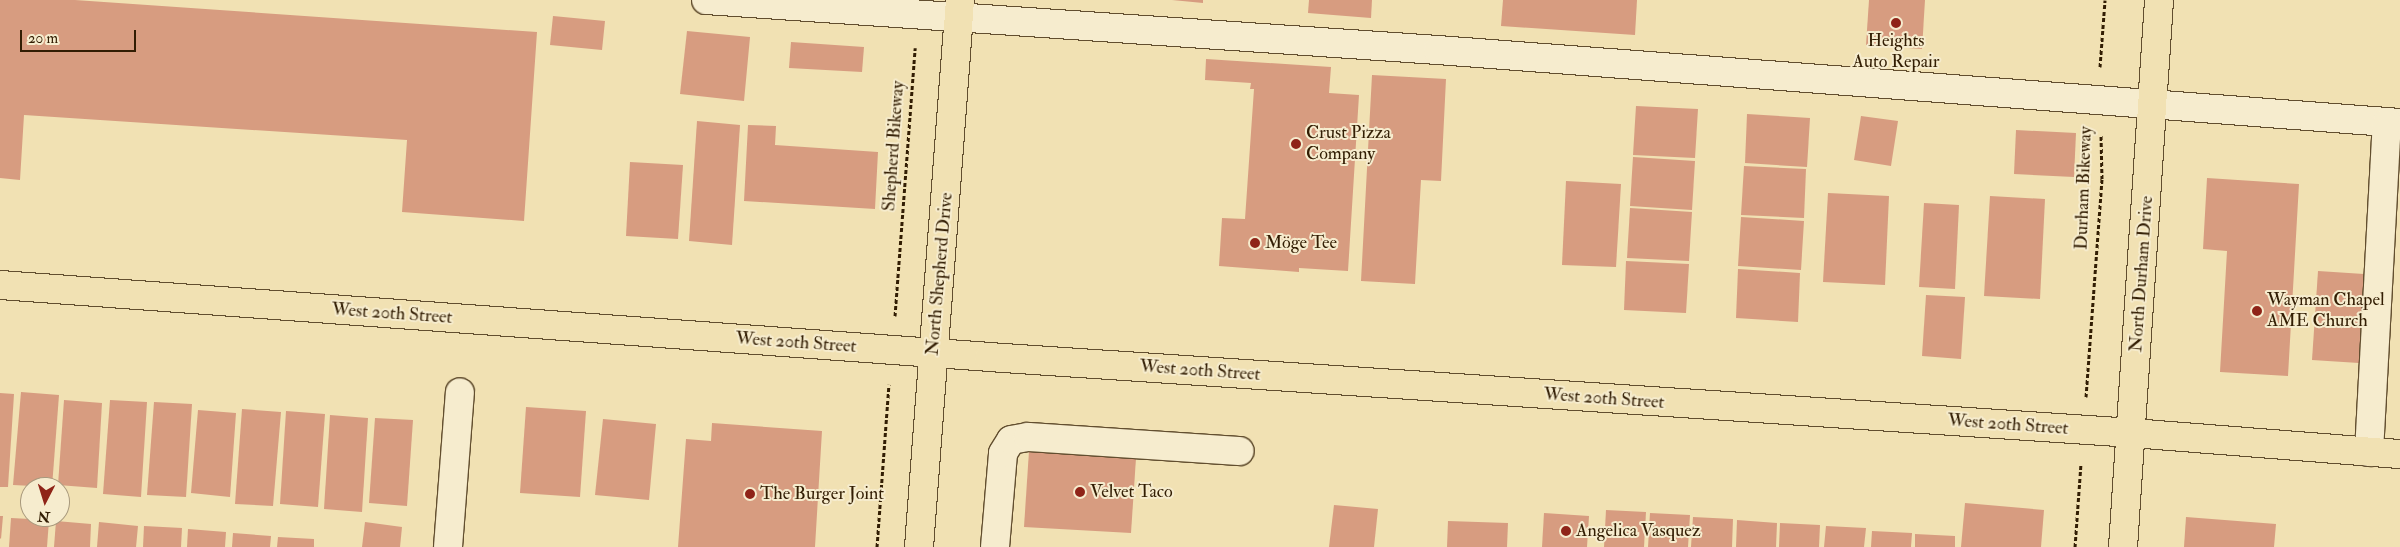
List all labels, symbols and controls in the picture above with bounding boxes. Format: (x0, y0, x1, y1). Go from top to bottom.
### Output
marker: Heights Auto Repair (1890, 17, 1902, 29)
scale bar (22, 20, 139, 52)
text: 20 m (28, 29, 58, 48)
place label: Heights Auto Repair (1852, 31, 1940, 74)
street label: Shepherd Bikeway (879, 80, 909, 212)
place label: Crust Pizza Company (1306, 123, 1391, 166)
street label: Durham Bikeway (2071, 126, 2097, 250)
marker: Crust Pizza Company (1290, 138, 1302, 150)
street label: North Shepherd Drive (922, 192, 958, 356)
street label: North Durham Drive (2126, 195, 2158, 353)
place label: Möge Tee (1265, 232, 1337, 254)
marker: Möge Tee (1249, 237, 1261, 249)
place label: Wayman Chapel AME Church (2267, 290, 2385, 332)
street label: West 20th Street (331, 299, 453, 329)
marker: Wayman Chapel AME Church (2251, 305, 2263, 317)
street label: West 20th Street (735, 328, 857, 358)
street label: West 20th Street (1139, 356, 1261, 386)
street label: West 20th Street (1543, 384, 1665, 414)
street label: West 20th Street (1947, 410, 2069, 440)
north arrow (20, 477, 70, 527)
place label: Velvet Taco (1090, 481, 1173, 503)
place label: The Burger Joint (760, 483, 884, 505)
marker: Velvet Taco (1074, 486, 1086, 498)
marker: The Burger Joint (744, 488, 756, 500)
text: N (37, 507, 51, 525)
place label: Angelica Vasquez (1576, 520, 1701, 542)
marker: Angelica Vasquez (1560, 525, 1572, 537)

